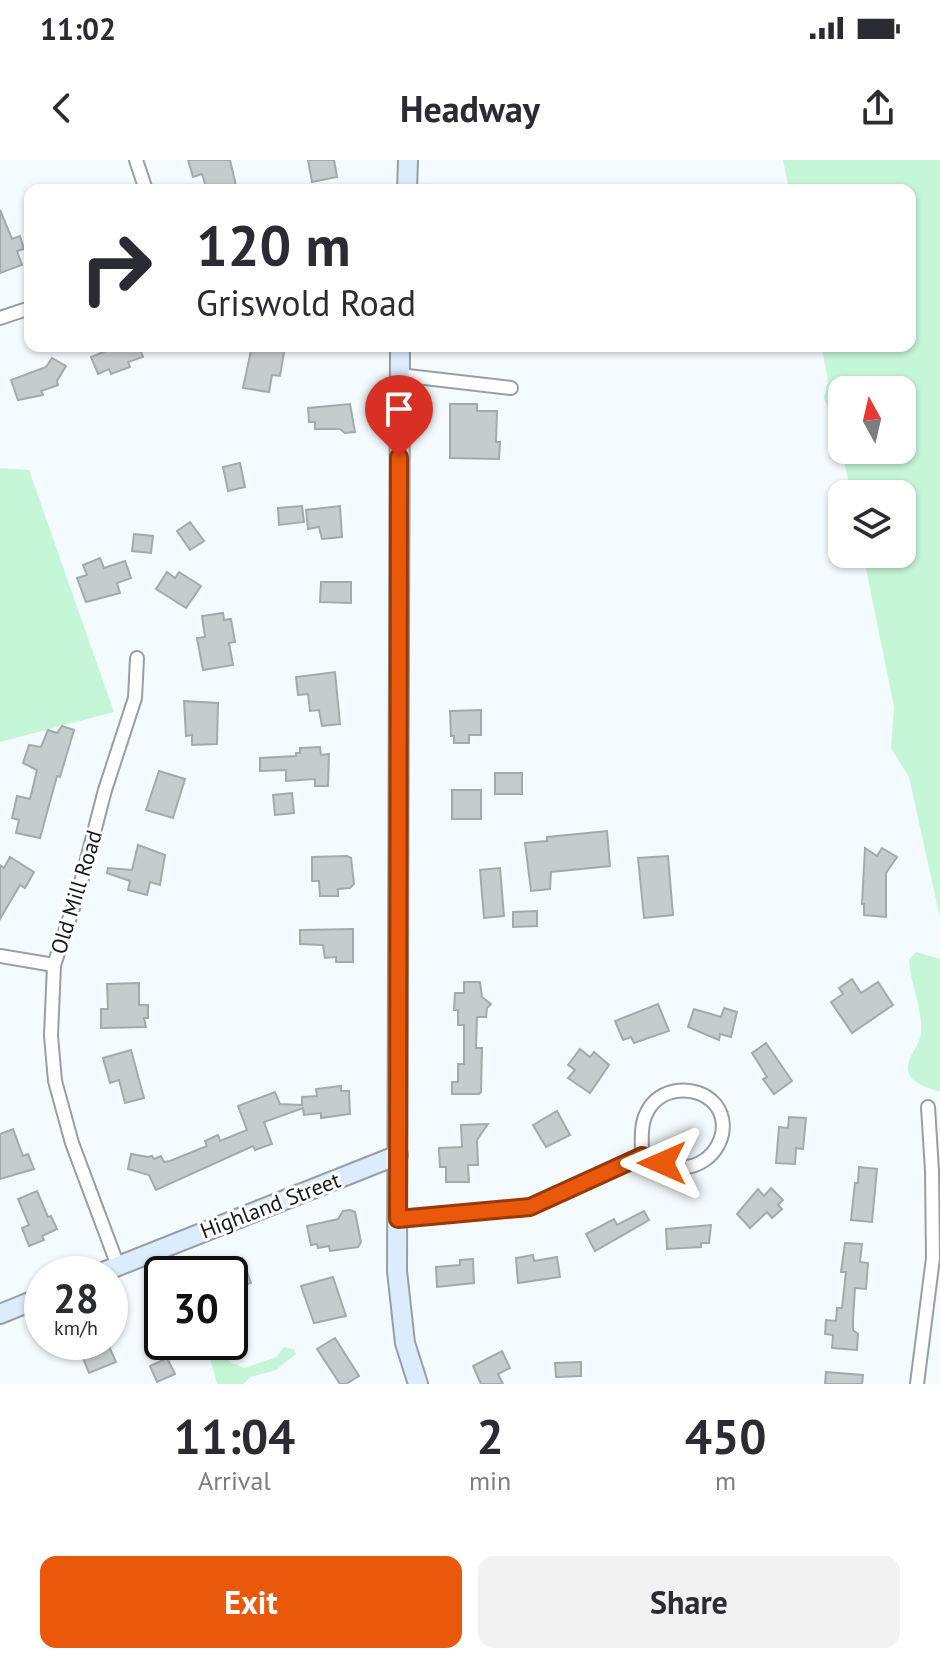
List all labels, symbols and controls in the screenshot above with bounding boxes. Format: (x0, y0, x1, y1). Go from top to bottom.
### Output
text: 11:02 (40, 9, 116, 48)
text: Headway (400, 85, 540, 132)
icon: back (40, 86, 84, 130)
icon: share (856, 86, 900, 130)
text: 120 m (196, 209, 351, 281)
icon: right (64, 216, 168, 320)
text: Griswold Road (196, 279, 416, 326)
pin (365, 375, 433, 457)
north arrow (828, 376, 916, 464)
map controls (828, 376, 916, 568)
icon: arrive (377, 387, 421, 431)
button: layers (828, 480, 916, 568)
street label: Old Mill Road (44, 827, 108, 957)
position arrow (620, 1121, 704, 1205)
street label: Highland Street (196, 1165, 345, 1245)
speed limit sign: 30 (144, 1256, 248, 1360)
text: 28 (53, 1272, 99, 1324)
text: km/h (54, 1315, 98, 1341)
text: 11:04 (174, 1405, 295, 1467)
text: 2 (476, 1405, 504, 1467)
text: 450 (685, 1405, 766, 1467)
text: Arrival (198, 1464, 271, 1497)
text: min (469, 1464, 511, 1497)
text: m (715, 1464, 736, 1497)
button: Exit (40, 1556, 462, 1648)
button: Share (478, 1556, 900, 1648)

